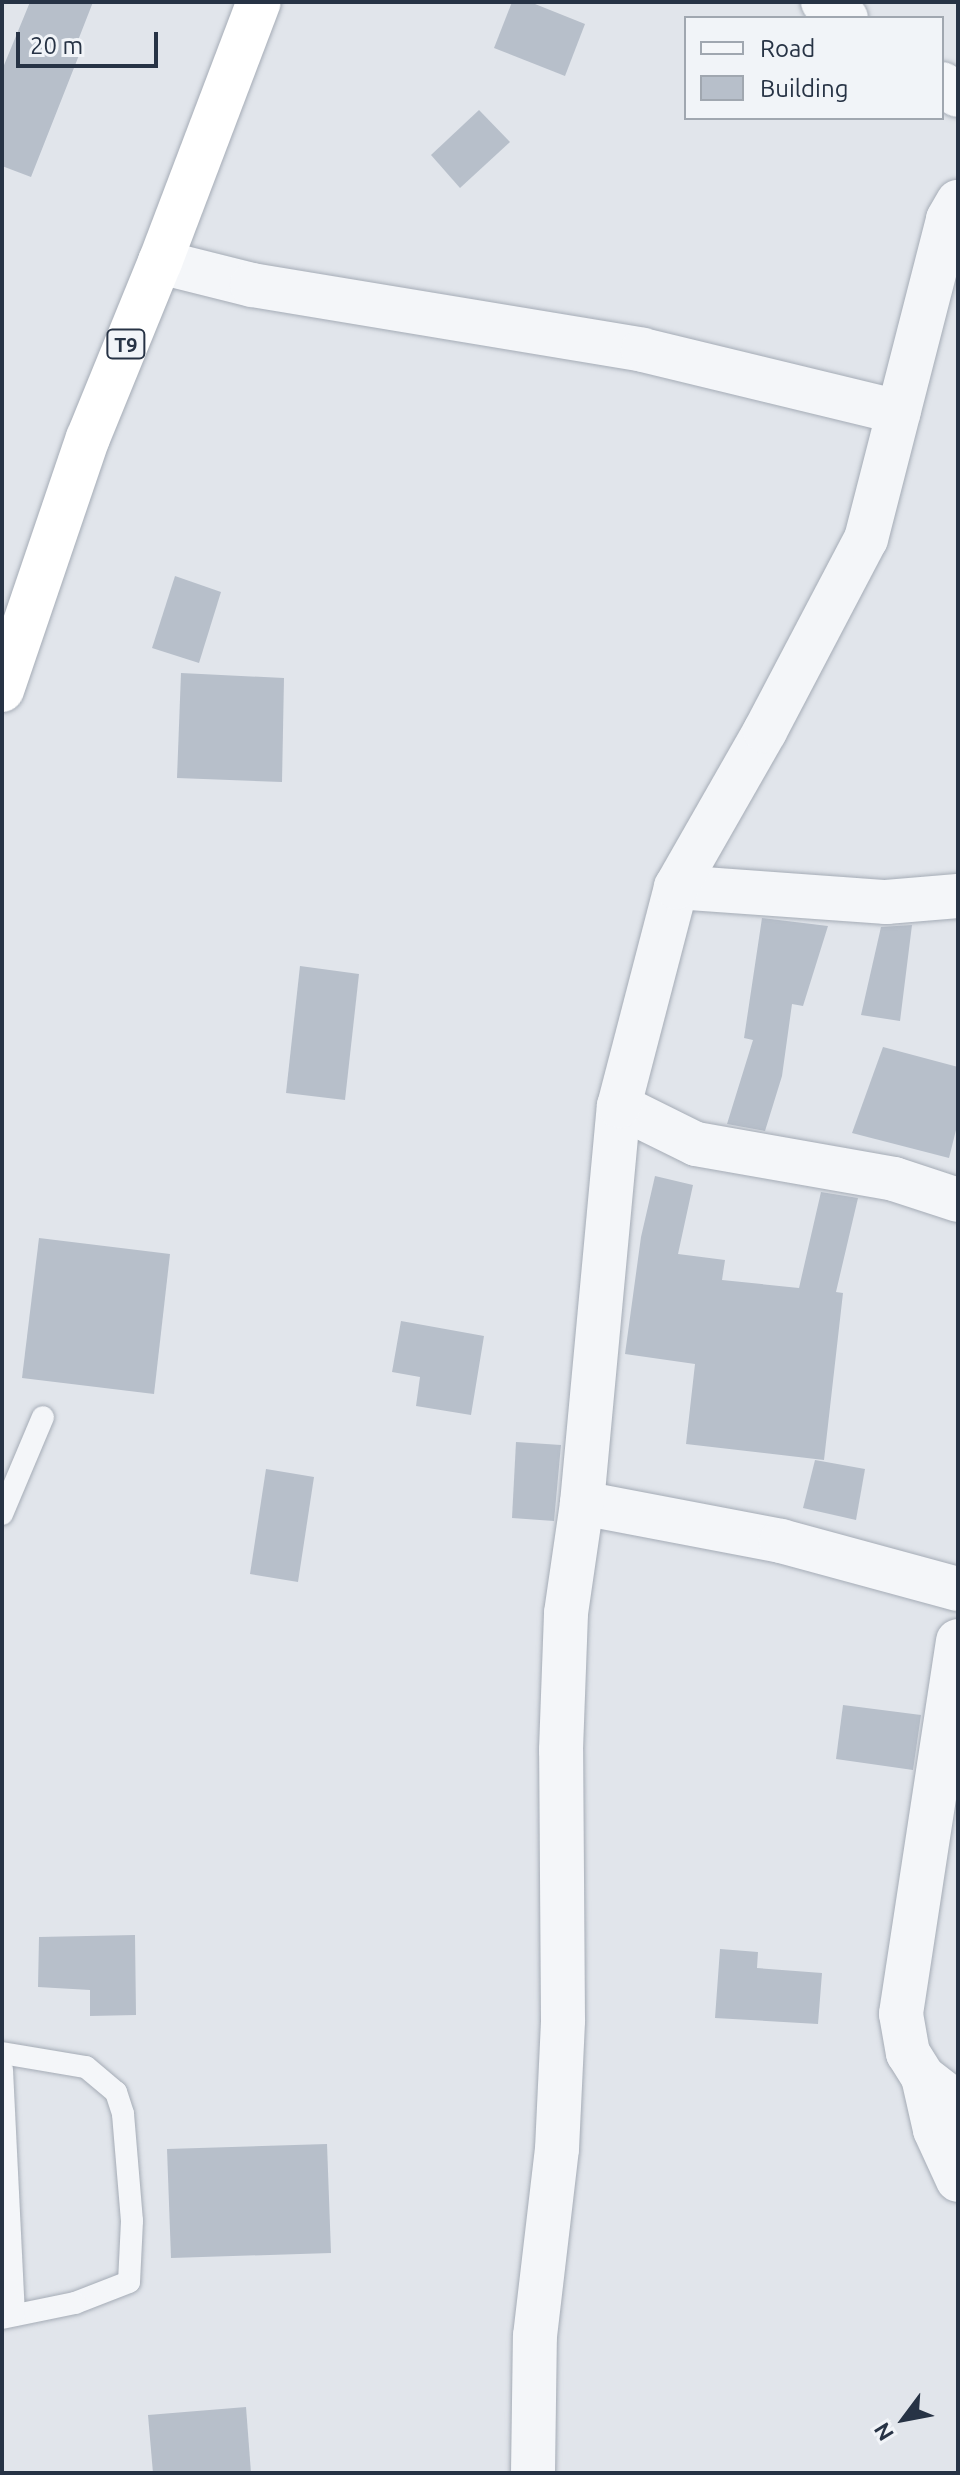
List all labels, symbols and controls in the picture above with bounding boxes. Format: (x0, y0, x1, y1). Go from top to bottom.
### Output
scale bar (20, 16, 162, 66)
legend (684, 16, 944, 120)
text: 20 m (30, 32, 83, 59)
text: Road (760, 35, 815, 62)
text: Building (760, 75, 848, 102)
road number: T9 (106, 328, 146, 360)
north arrow (864, 2379, 944, 2459)
text: N (868, 2418, 898, 2446)

